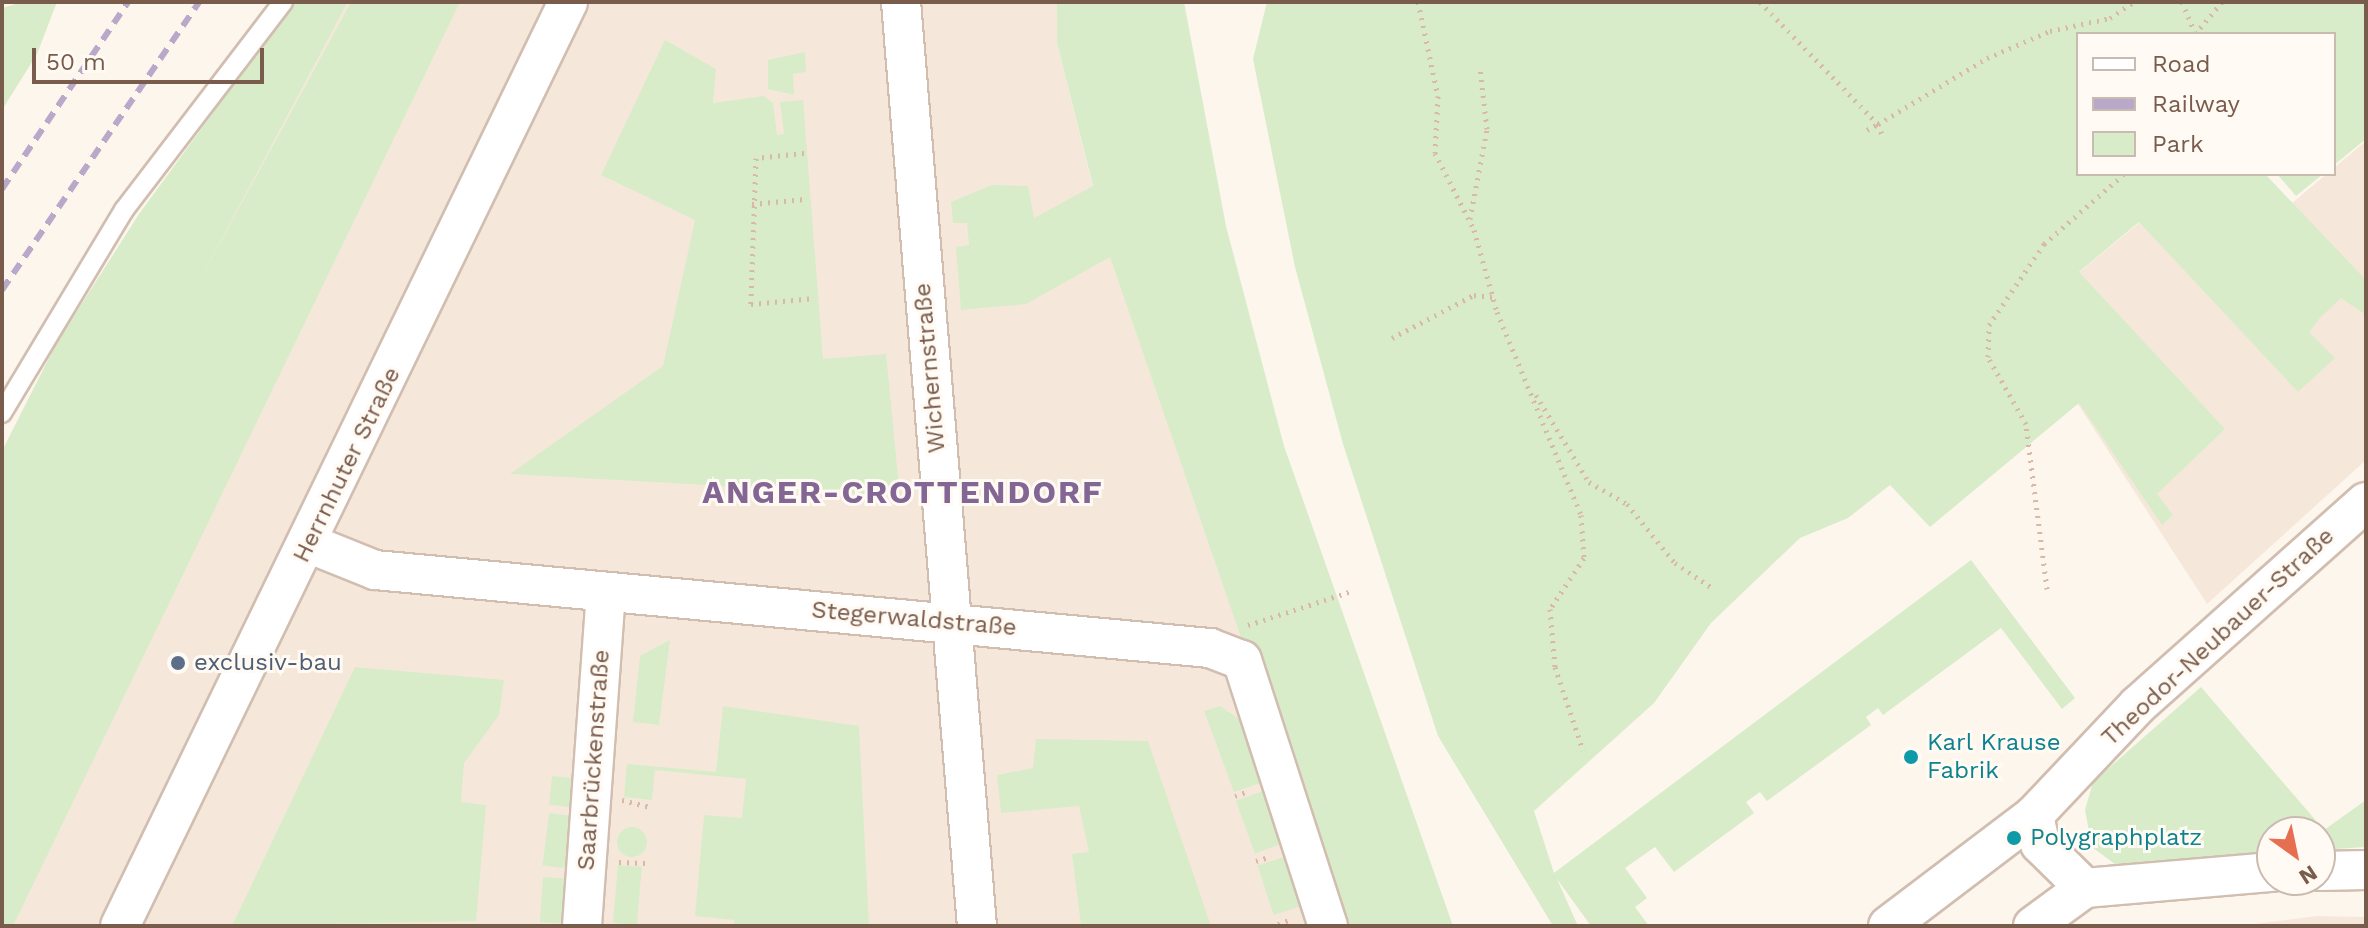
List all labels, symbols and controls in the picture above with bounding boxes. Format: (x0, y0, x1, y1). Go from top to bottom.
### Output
scale bar (36, 32, 268, 82)
legend (2076, 32, 2336, 176)
text: 50 m (46, 48, 106, 76)
text: Road (2152, 50, 2211, 78)
text: Railway (2152, 90, 2240, 118)
text: Park (2152, 130, 2204, 158)
street label: Wichernstraße (908, 282, 952, 454)
street label: Herrnhuter Straße (287, 362, 407, 568)
district label: ANGER-CROTTENDORF (702, 473, 1104, 511)
street label: Theodor-Neubauer-Straße (2096, 522, 2340, 752)
street label: Stegerwaldstraße (810, 596, 1018, 642)
place label: exclusiv-bau (194, 649, 342, 677)
street label: Saarbrückenstraße (572, 649, 616, 871)
marker: exclusiv-bau (169, 654, 187, 672)
place label: Karl Krause Fabrik (1927, 729, 2061, 785)
marker: Karl Krause Fabrik (1902, 748, 1920, 766)
north arrow (2256, 816, 2336, 896)
place label: Polygraphplatz (2030, 824, 2202, 852)
marker: Polygraphplatz (2005, 829, 2023, 847)
text: N (2295, 860, 2322, 890)

